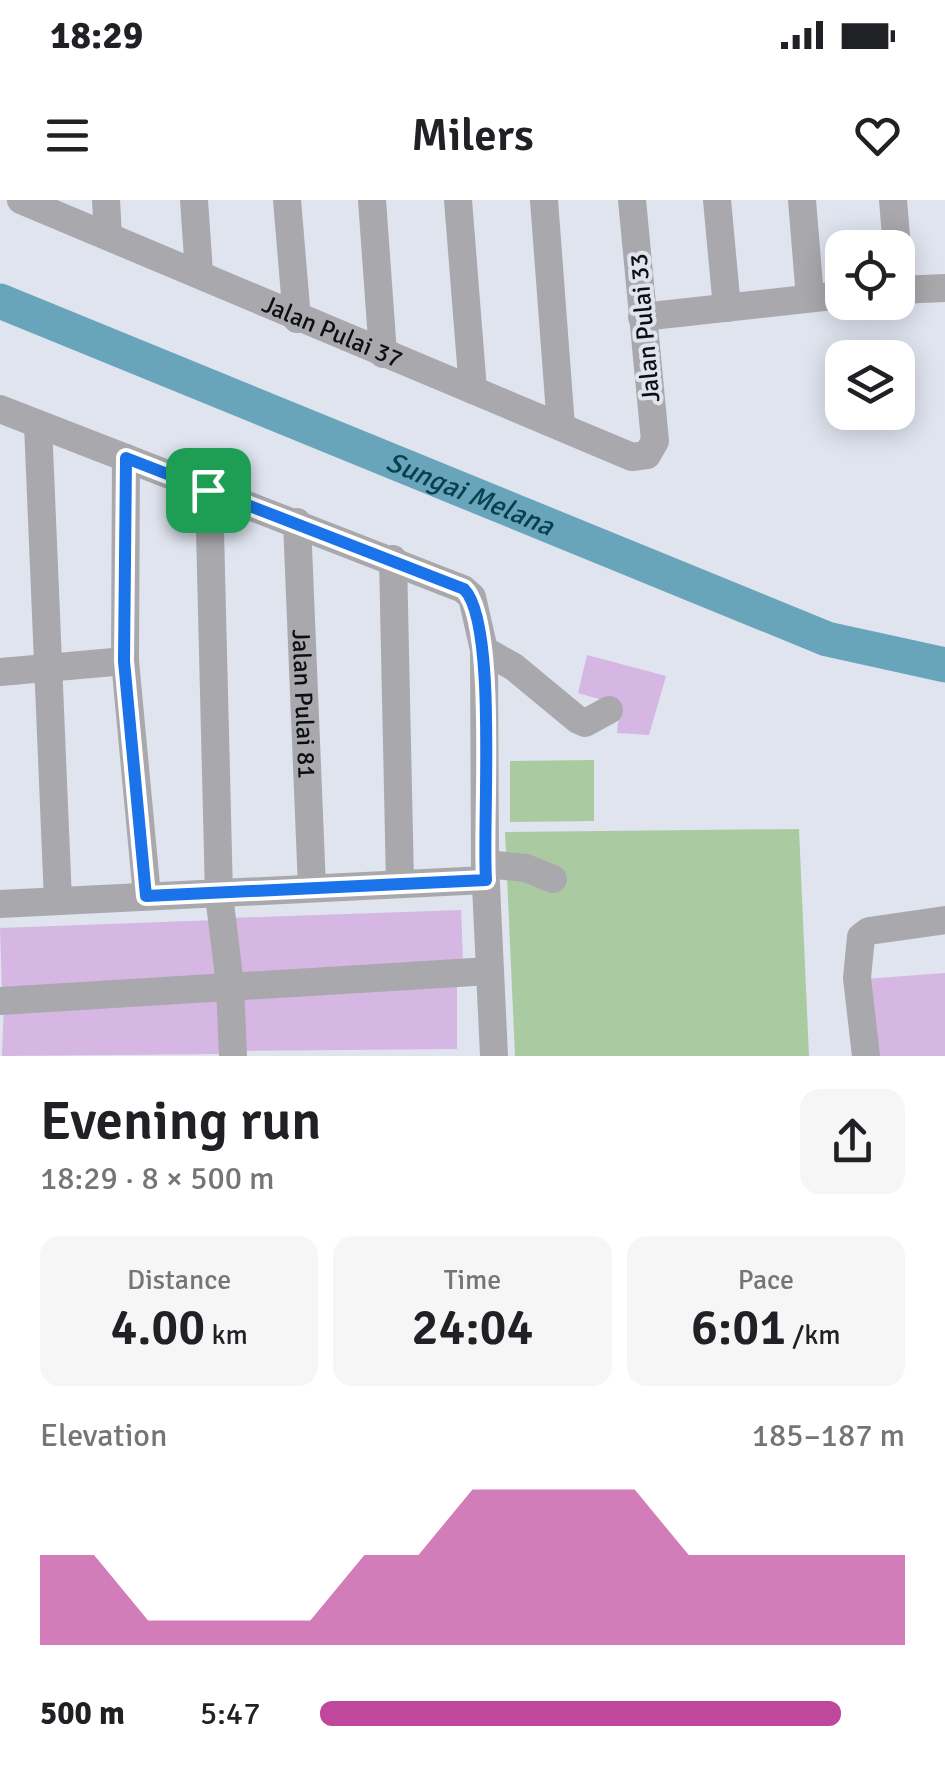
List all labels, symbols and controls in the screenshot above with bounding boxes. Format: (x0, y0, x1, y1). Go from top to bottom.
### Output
text: 18:29 (50, 12, 143, 59)
icon: menu (40, 108, 95, 163)
text: Milers (411, 108, 534, 163)
icon: heart (850, 108, 905, 163)
map controls (825, 230, 915, 430)
button: locate (825, 230, 915, 320)
street label: Jalan Pulai 33 (623, 252, 666, 404)
street label: Jalan Pulai 37 (257, 288, 407, 375)
button: layers (825, 340, 915, 430)
water label: Sungai Melana (381, 445, 559, 544)
pin (166, 448, 251, 533)
icon: arrive (181, 463, 236, 518)
street label: Jalan Pulai 81 (285, 629, 323, 779)
text: Evening run (40, 1087, 321, 1155)
button: share (800, 1089, 905, 1194)
text: 18:29 · 8 × 500 m (40, 1159, 275, 1198)
text: Distance (127, 1263, 231, 1297)
text: Time (444, 1263, 501, 1297)
text: Pace (738, 1263, 794, 1297)
text: 4.00 (111, 1297, 205, 1359)
text: 24:04 (411, 1297, 534, 1359)
text: 6:01 (691, 1297, 786, 1359)
text: km (205, 1318, 248, 1352)
text: /km (786, 1318, 841, 1352)
text: Elevation (40, 1416, 167, 1455)
text: 185–187 m (752, 1416, 905, 1455)
text: 500 m (40, 1694, 125, 1733)
text: 5:47 (200, 1694, 260, 1733)

